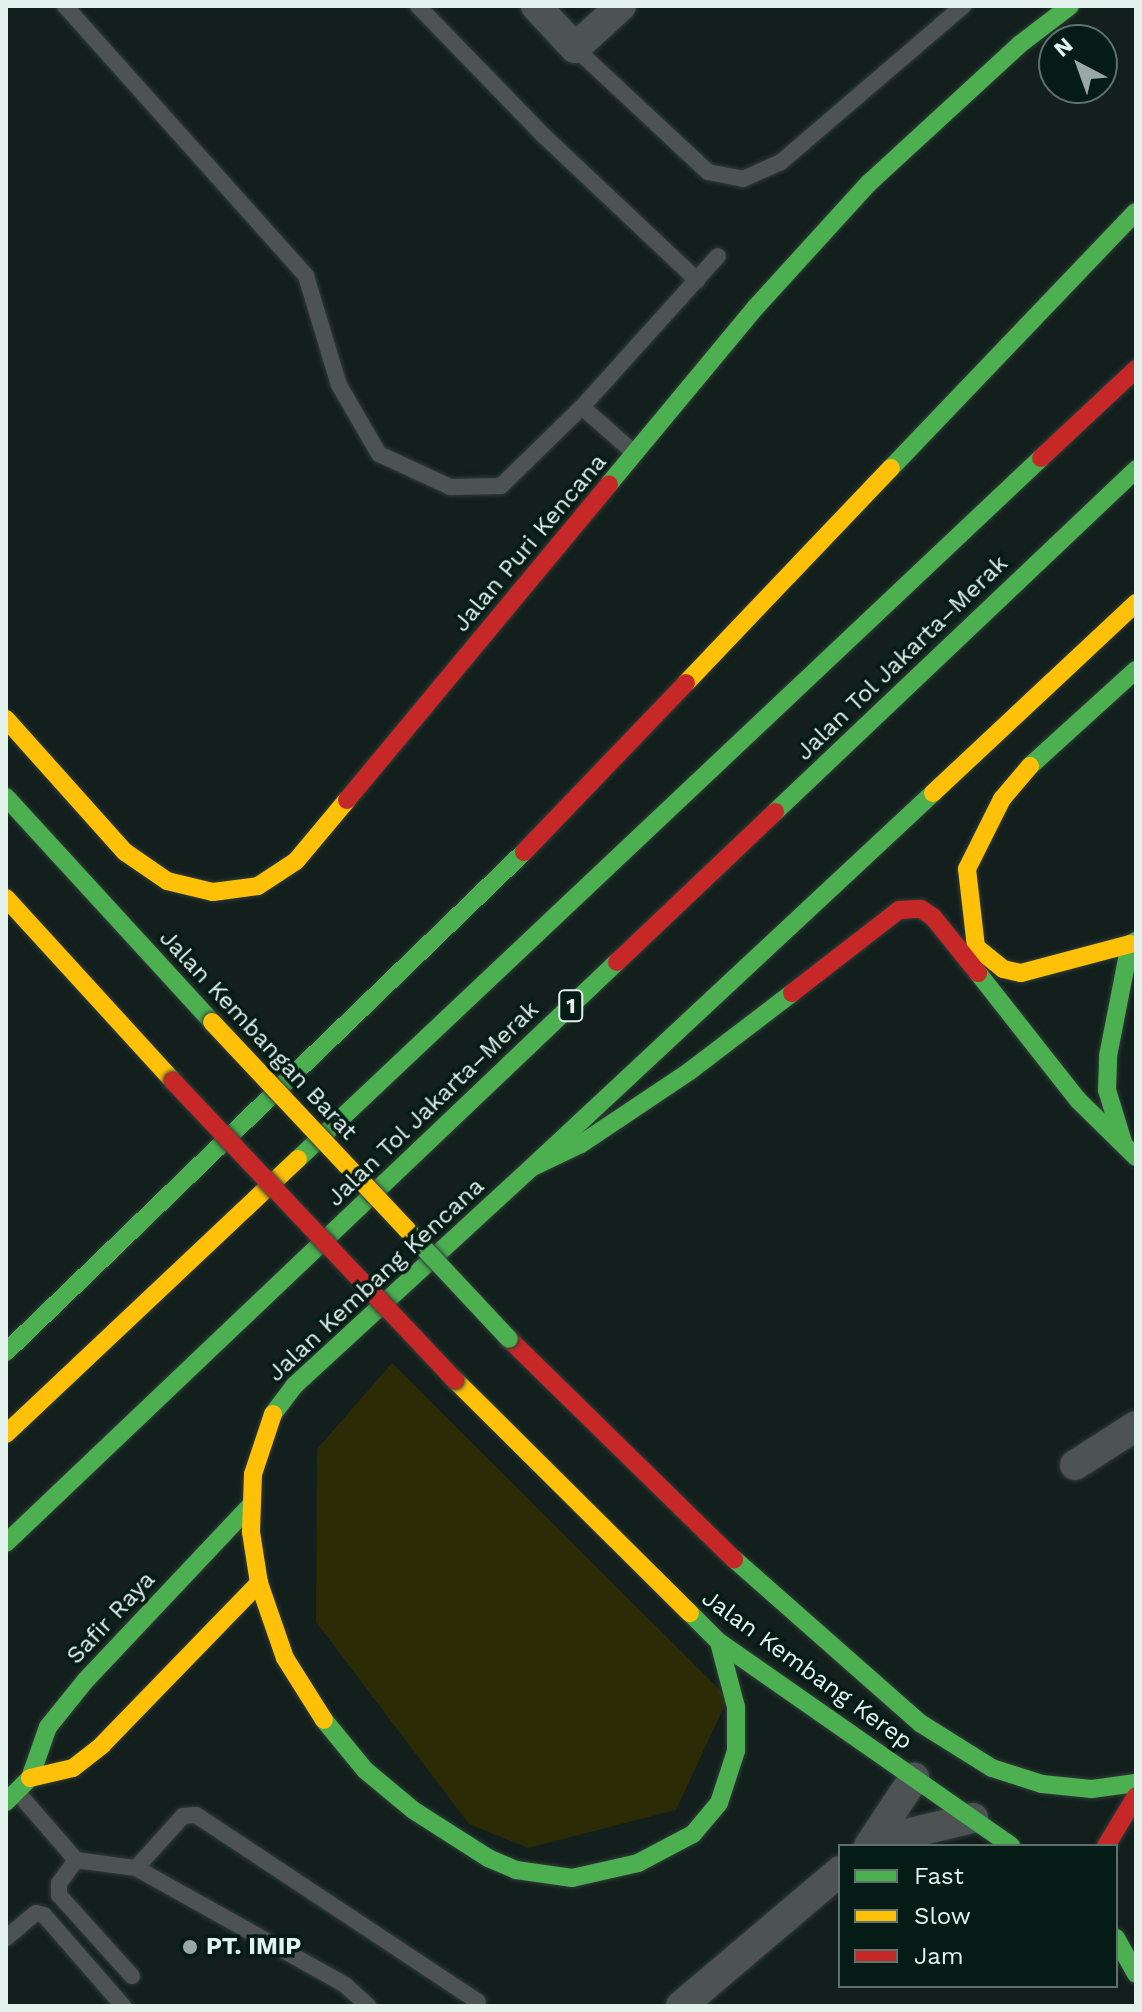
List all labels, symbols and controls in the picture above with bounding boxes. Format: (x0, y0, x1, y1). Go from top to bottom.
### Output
north arrow (1038, 24, 1118, 104)
text: N (1049, 32, 1078, 62)
street label: Jalan Puri Kencana (447, 448, 613, 638)
street label: Jalan Tol Jakarta–Merak (789, 549, 1015, 767)
street label: Jalan Kembangan Barat (153, 924, 363, 1146)
road number: 1 (557, 988, 585, 1024)
street label: Jalan Tol Jakarta–Merak (320, 995, 546, 1213)
street label: Jalan Kembang Kencana (262, 1172, 490, 1388)
street label: Safir Raya (61, 1565, 161, 1671)
street label: Jalan Kembang Kerep (696, 1584, 918, 1756)
legend (838, 1844, 1118, 1988)
text: Fast (914, 1862, 964, 1890)
text: Slow (914, 1902, 971, 1930)
place label: PT. IMIP (206, 1933, 301, 1961)
marker: PT. IMIP (181, 1938, 199, 1956)
text: Jam (914, 1942, 964, 1970)

